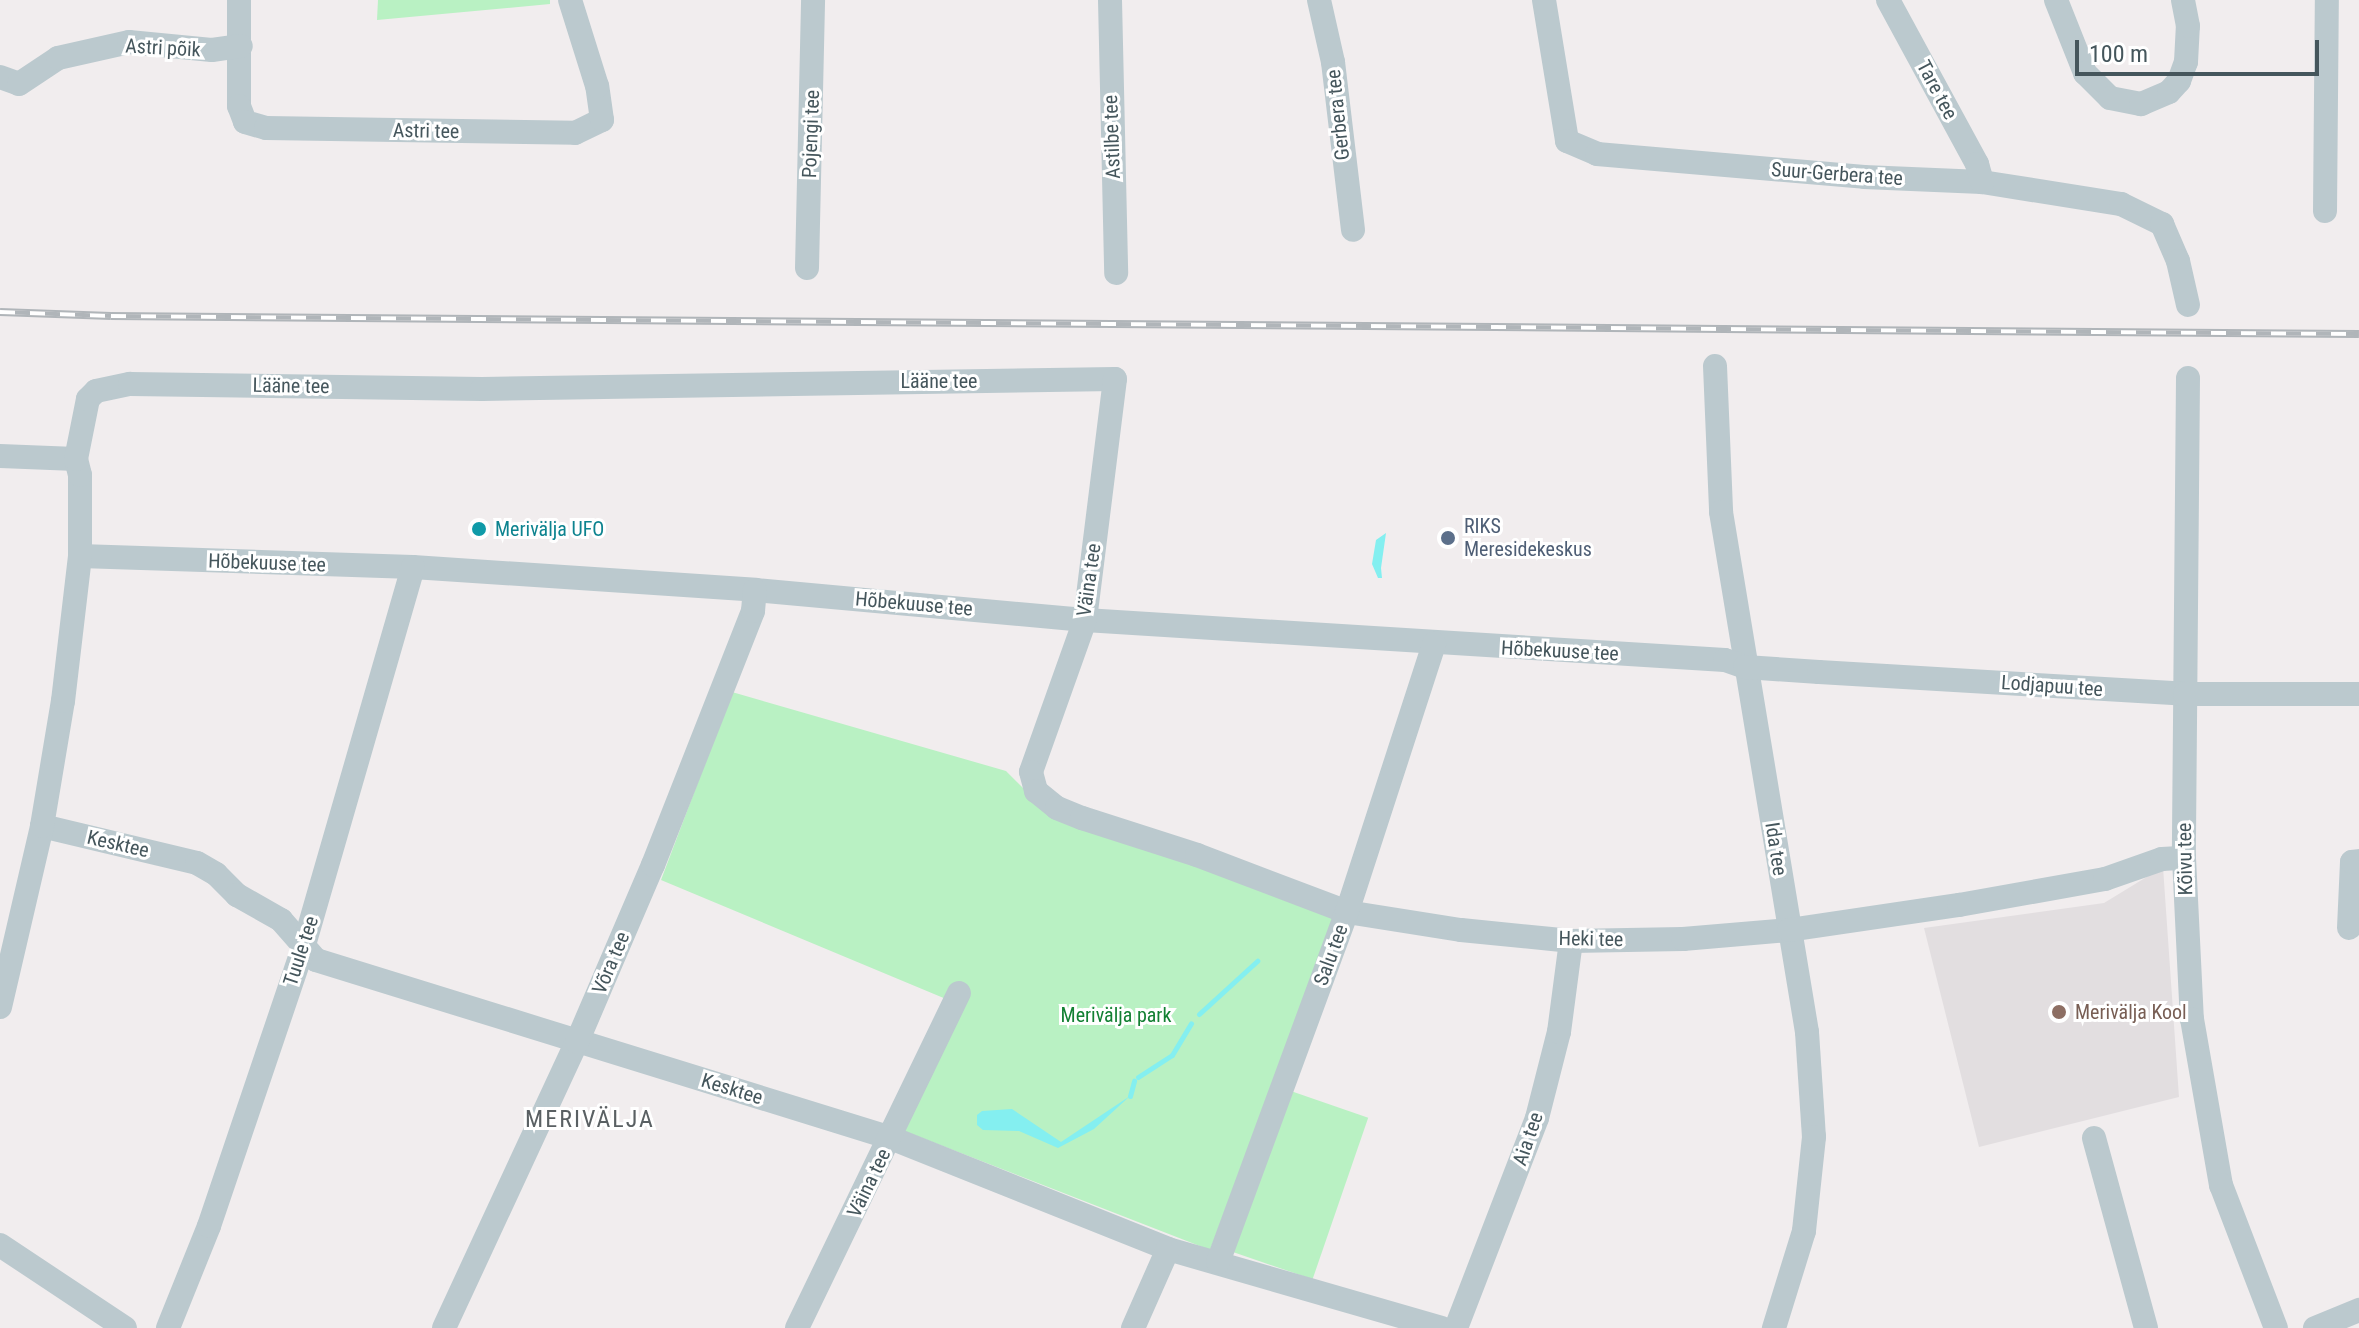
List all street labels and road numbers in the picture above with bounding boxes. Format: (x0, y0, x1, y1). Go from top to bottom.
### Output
street label: Astri põik (125, 34, 201, 62)
street label: Tare tee (1912, 56, 1962, 124)
street label: Gerbera tee (1321, 68, 1355, 162)
street label: Pojengi tee (797, 89, 825, 179)
street label: Astilbe tee (1099, 94, 1125, 180)
street label: Astri tee (393, 118, 459, 144)
street label: Suur-Gerbera tee (1770, 157, 1904, 191)
street label: Lääne tee (901, 369, 977, 393)
street label: Lääne tee (252, 373, 330, 399)
street label: Väina tee (1072, 542, 1106, 618)
street label: Hõbekuuse tee (208, 549, 326, 577)
street label: Hõbekuuse tee (854, 587, 974, 621)
street label: Hõbekuuse tee (1501, 636, 1619, 666)
street label: Lodjapuu tee (2000, 670, 2104, 702)
street label: Ida tee (1760, 821, 1792, 877)
street label: Kõivu tee (2172, 822, 2198, 896)
street label: Kesktee (85, 825, 151, 863)
street label: Tuule tee (278, 913, 324, 989)
street label: Salu tee (1309, 921, 1353, 989)
street label: Heki tee (1558, 926, 1624, 952)
street label: Võra tee (587, 928, 635, 998)
street label: Kesktee (698, 1068, 766, 1110)
street label: Aia tee (1508, 1109, 1548, 1169)
street label: Väina tee (842, 1145, 896, 1221)

